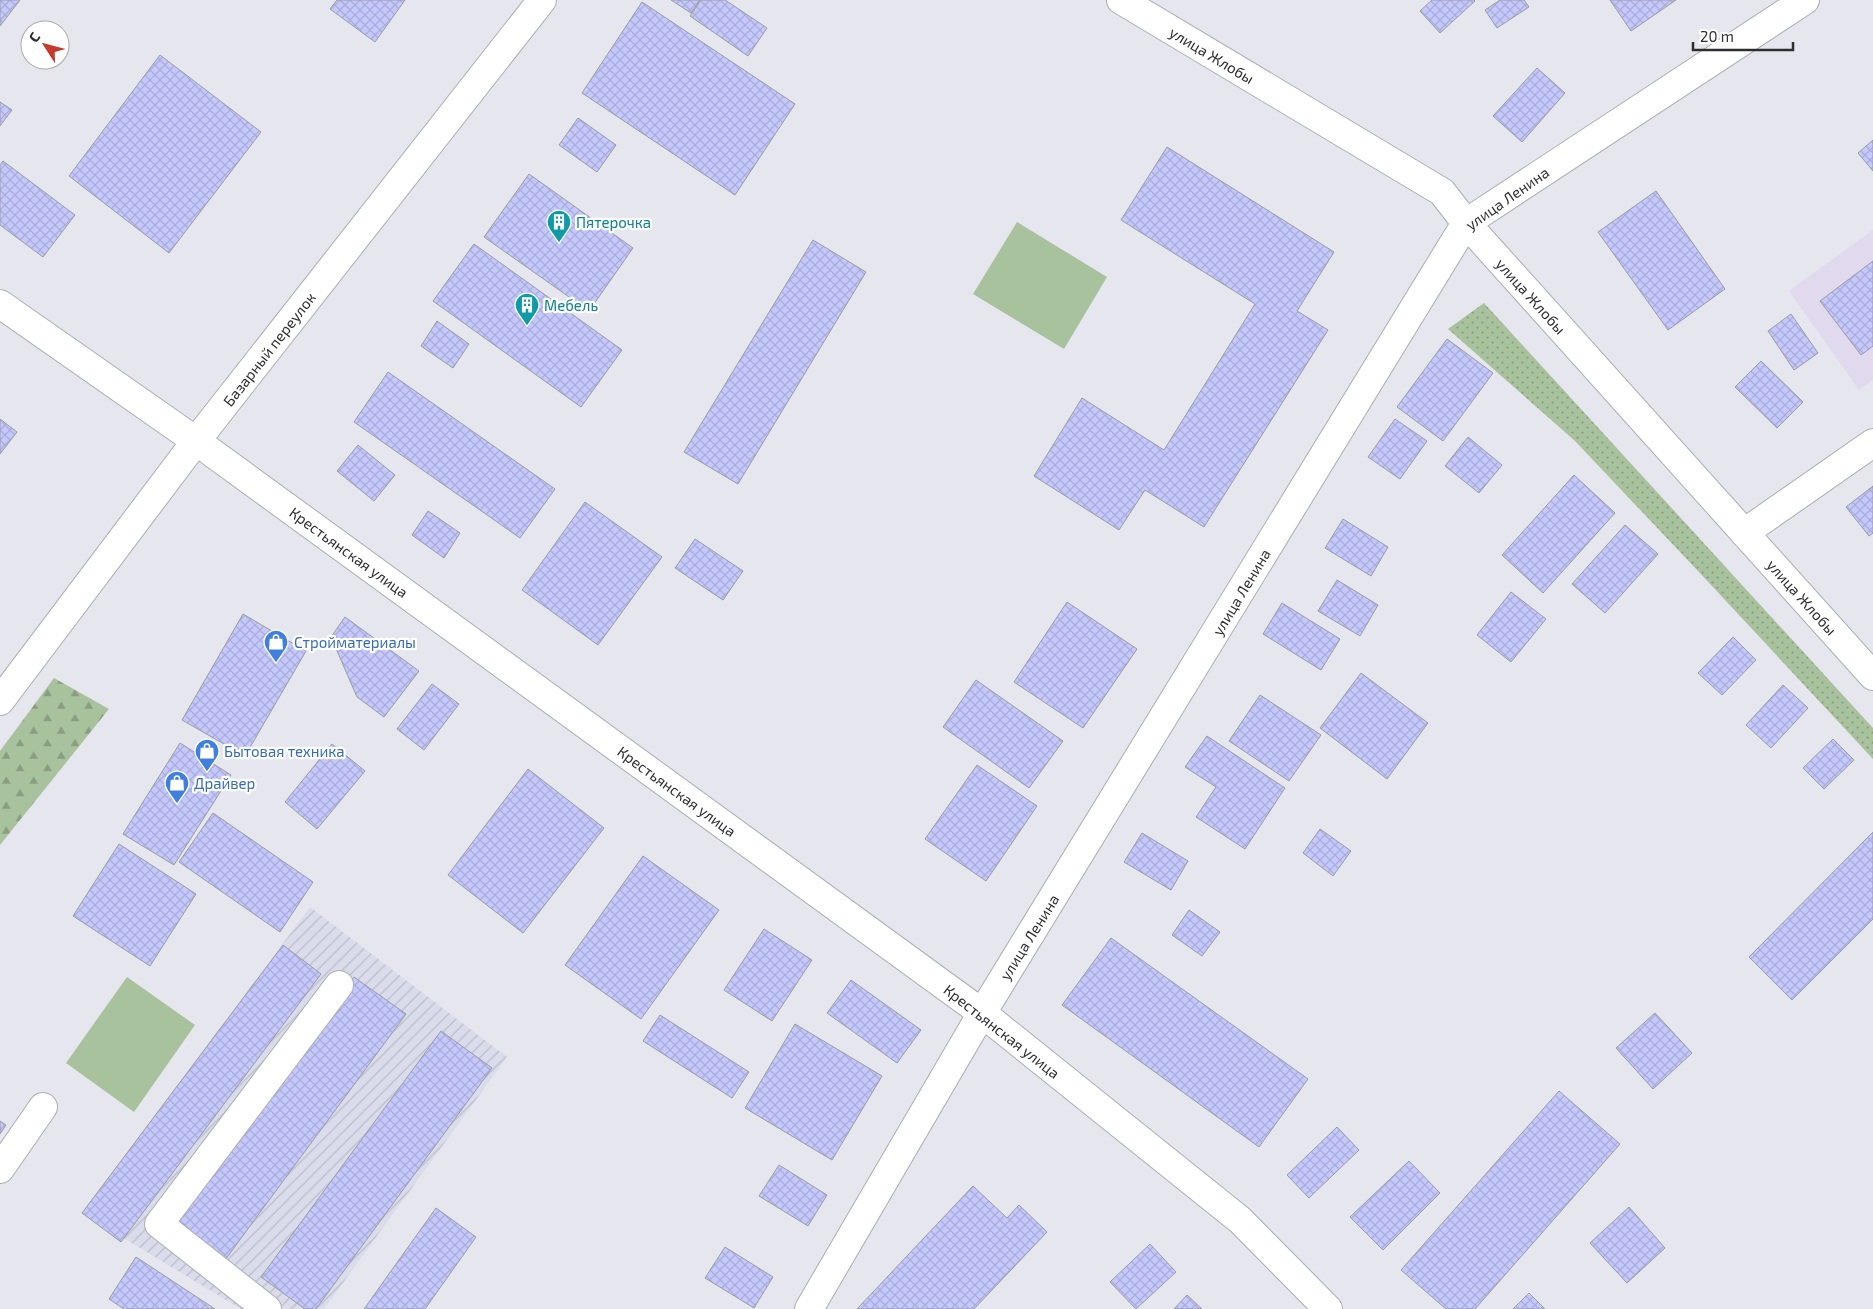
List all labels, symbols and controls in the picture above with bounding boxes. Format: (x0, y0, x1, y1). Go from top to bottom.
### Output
north arrow (20, 20, 70, 70)
scale bar (1693, 20, 1793, 52)
street label: улица Жлобы (1166, 23, 1257, 88)
text: 20 m (1700, 27, 1734, 45)
text: С (25, 29, 43, 45)
street label: улица Ленина (1462, 163, 1553, 234)
building icon: Пятерочка (546, 209, 572, 243)
place label: Пятерочка (576, 213, 651, 231)
street label: улица Жлобы (1492, 255, 1570, 338)
street label: Базарный переулок (219, 289, 320, 410)
building icon: Мебель (514, 292, 540, 326)
place label: Мебель (544, 296, 598, 314)
street label: Крестьянская улица (286, 503, 412, 602)
street label: улица Ленина (1208, 546, 1275, 639)
street label: улица Жлобы (1763, 556, 1841, 639)
shop icon: Стройматериалы (263, 629, 289, 663)
place label: Стройматериалы (294, 633, 416, 651)
shop icon: Бытовая техника (194, 738, 220, 772)
place label: Бытовая техника (224, 742, 345, 760)
street label: Крестьянская улица (614, 742, 740, 841)
shop icon: Драйвер (164, 770, 190, 804)
place label: Драйвер (194, 774, 255, 792)
street label: улица Ленина (995, 891, 1063, 984)
street label: Крестьянская улица (940, 980, 1064, 1083)

